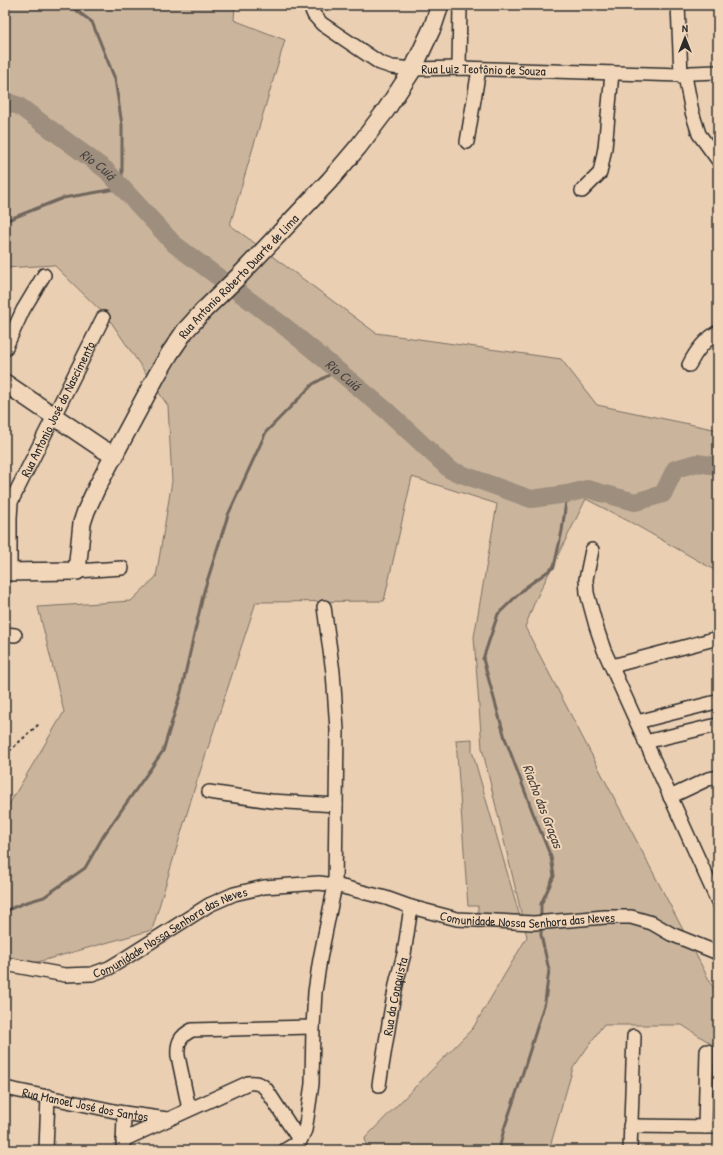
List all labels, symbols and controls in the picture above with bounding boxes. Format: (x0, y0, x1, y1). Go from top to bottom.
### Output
north arrow (665, 18, 705, 58)
text: N (682, 21, 688, 35)
street label: Rua Luiz Teotônio de Souza (421, 59, 546, 80)
water label: Rio Cuiá (76, 144, 121, 185)
street label: Rua Antonio Roberto Duarte de Lima (174, 210, 302, 342)
street label: Rua Antonio José do Nascimento (16, 338, 99, 480)
water label: Rio Cuiá (322, 354, 366, 395)
water label: Riacho das Graças (519, 761, 569, 852)
street label: Comunidade Nossa Senhora das Neves (90, 882, 249, 982)
street label: Comunidade Nossa Senhora das Neves (438, 906, 615, 932)
street label: Rua da Conquista (378, 955, 412, 1037)
street label: Rua Manoel José dos Santos (21, 1083, 150, 1125)

